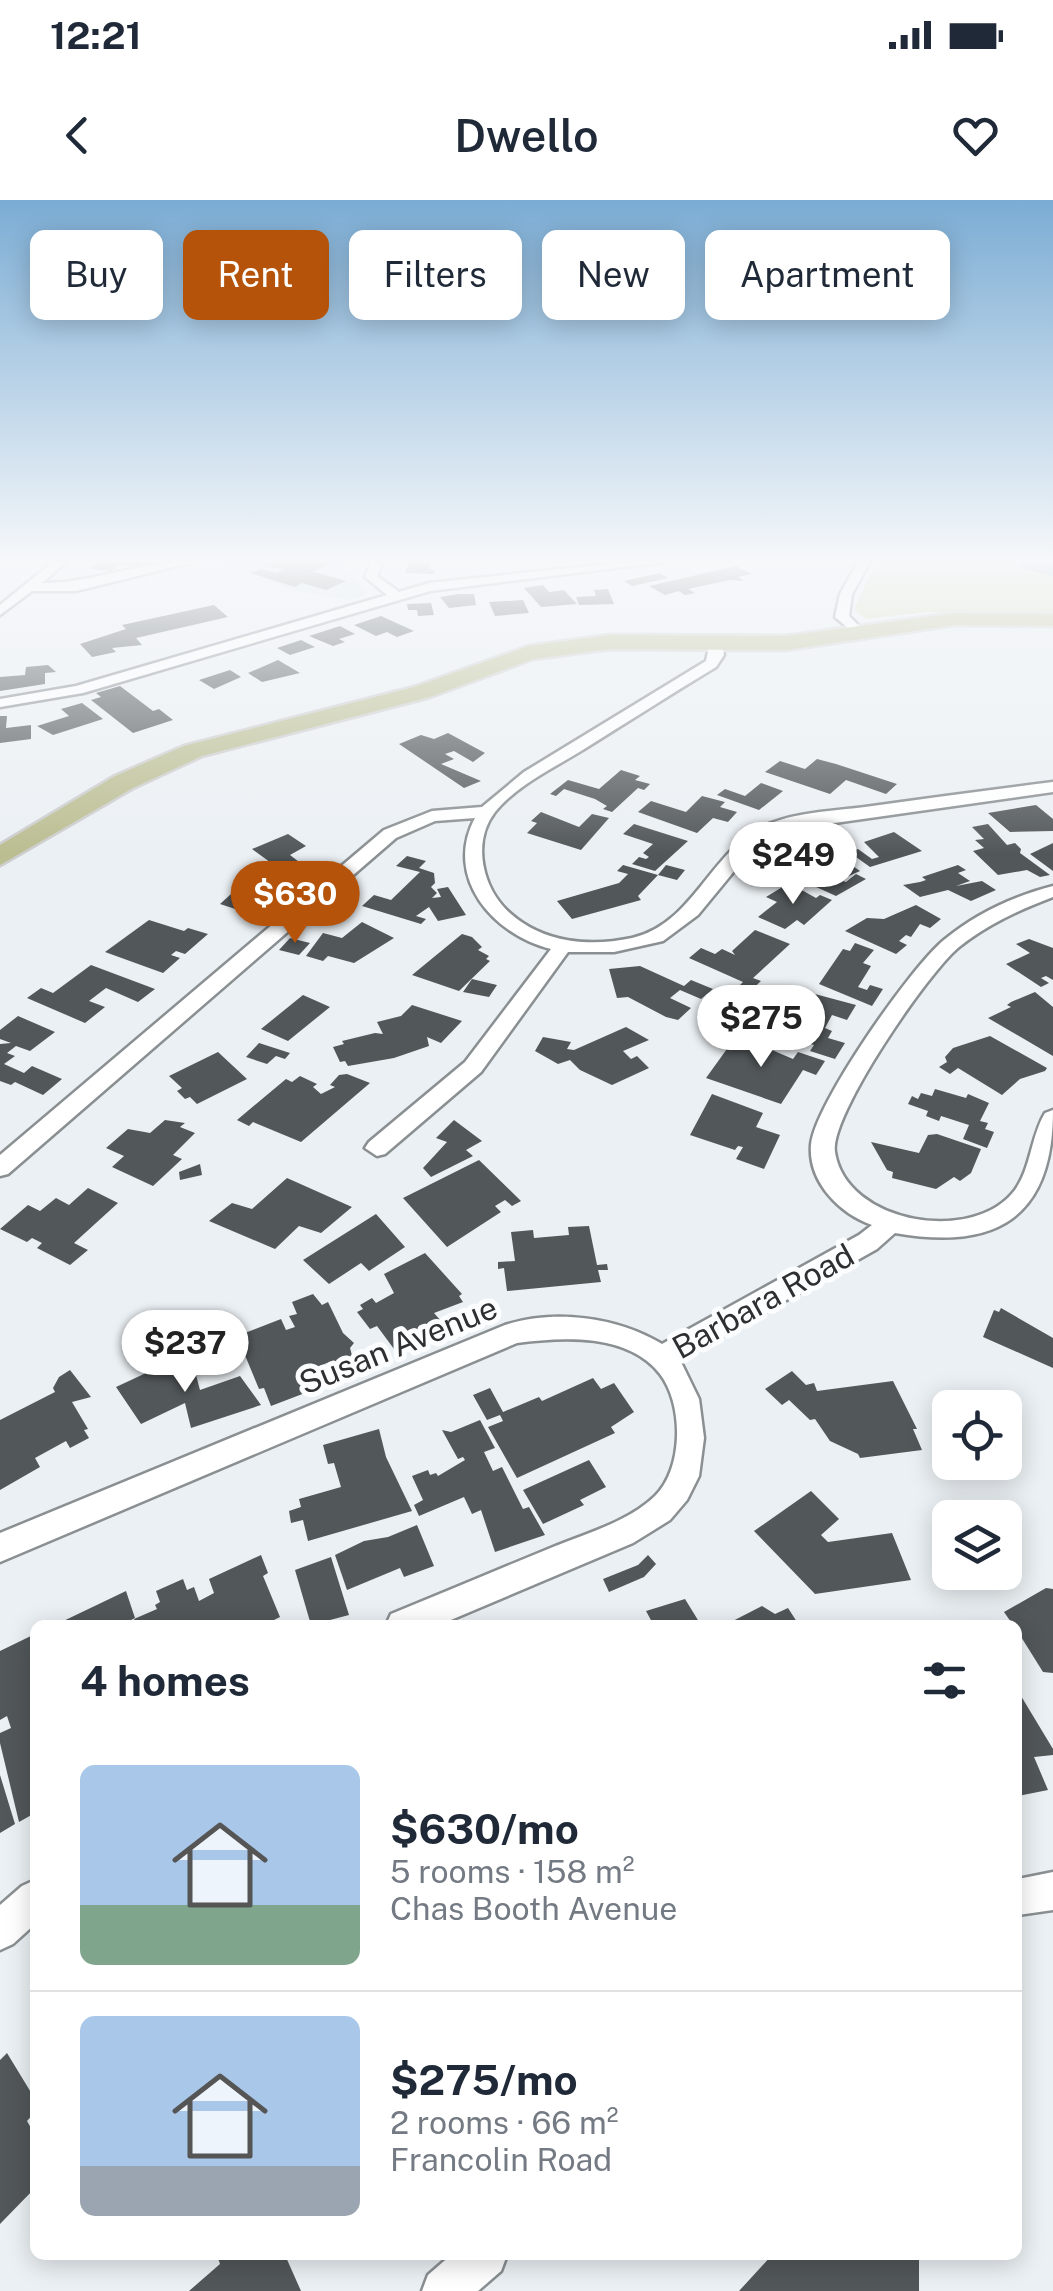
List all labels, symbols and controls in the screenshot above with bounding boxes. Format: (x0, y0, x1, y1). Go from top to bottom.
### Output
text: 12:21 (50, 13, 142, 58)
icon: back (50, 108, 105, 163)
icon: heart (948, 108, 1003, 163)
text: Dwello (454, 109, 599, 162)
chip: Buy (30, 230, 163, 320)
chip: Rent (183, 230, 329, 320)
chip: Filters (349, 230, 522, 320)
chip: New (542, 230, 685, 320)
chip: Apartment (705, 230, 950, 320)
pin: $249 (734, 822, 852, 907)
text: $249 (751, 836, 835, 873)
pin: $630 (236, 861, 354, 946)
text: $630 (253, 875, 337, 912)
pin: $275 (702, 985, 820, 1070)
text: $275 (719, 999, 803, 1036)
street label: Barbara Road (666, 1236, 860, 1366)
street label: Susan Avenue (294, 1288, 502, 1402)
pin: $237 (126, 1310, 244, 1395)
text: $237 (144, 1324, 226, 1361)
map controls (932, 1390, 1022, 1590)
button: locate (932, 1390, 1022, 1480)
button: layers (932, 1500, 1022, 1590)
icon: filters (917, 1653, 972, 1708)
text: 4 homes (80, 1656, 250, 1705)
text: $630/mo (390, 1804, 579, 1853)
icon: home (160, 1805, 280, 1925)
text: 5 rooms · 158 m² (390, 1853, 634, 1890)
text: Chas Booth Avenue (390, 1890, 677, 1927)
text: $275/mo (390, 2055, 578, 2104)
icon: home (160, 2056, 280, 2176)
text: 2 rooms · 66 m² (390, 2104, 618, 2141)
text: Francolin Road (390, 2141, 612, 2178)

